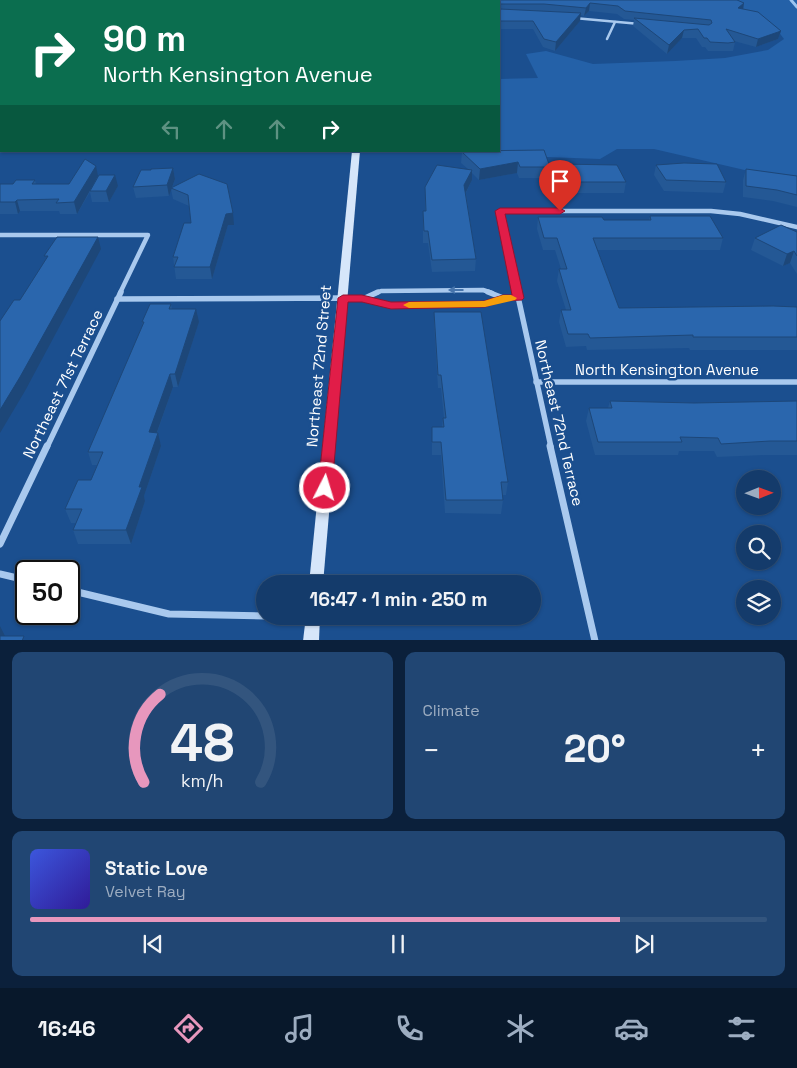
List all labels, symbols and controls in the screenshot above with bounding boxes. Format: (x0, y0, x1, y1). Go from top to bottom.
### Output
text: 90 m (103, 17, 186, 61)
icon: right (20, 20, 85, 85)
text: North Kensington Avenue (103, 60, 373, 88)
icon: left (157, 115, 185, 143)
icon: ahead (210, 115, 238, 143)
icon: ahead (263, 115, 291, 143)
icon: right (316, 115, 344, 143)
pin (539, 160, 581, 211)
icon: arrive (546, 167, 574, 195)
street label: Northeast 72nd Street (302, 284, 335, 448)
one-way arrow (448, 286, 464, 294)
street label: Northeast 71st Terrace (18, 306, 107, 461)
street label: Northeast 72nd Terrace (531, 338, 588, 508)
street label: North Kensington Avenue (575, 360, 759, 379)
position arrow (298, 461, 350, 513)
north arrow (736, 470, 781, 515)
map controls (736, 470, 781, 625)
button: search (736, 525, 781, 570)
speed limit sign: 50 (15, 560, 80, 625)
button: layers (736, 580, 781, 625)
text: 16:47 · 1 min · 250 m (310, 587, 487, 612)
text: Climate (423, 700, 480, 721)
text: 48 (170, 710, 234, 776)
text: 20° (564, 725, 626, 773)
text: − (423, 732, 440, 768)
text: + (750, 732, 767, 768)
text: km/h (181, 769, 224, 792)
text: Static Love (105, 856, 208, 881)
text: Velvet Ray (105, 881, 186, 902)
icon: previous (139, 930, 167, 958)
icon: pause (384, 930, 412, 958)
icon: next (630, 930, 658, 958)
icon: directions (171, 1011, 206, 1046)
icon: music (282, 1011, 317, 1046)
icon: phone (392, 1011, 427, 1046)
icon: climate (503, 1011, 538, 1046)
icon: car (614, 1011, 649, 1046)
icon: filters (724, 1011, 759, 1046)
text: 16:46 (38, 1014, 95, 1042)

